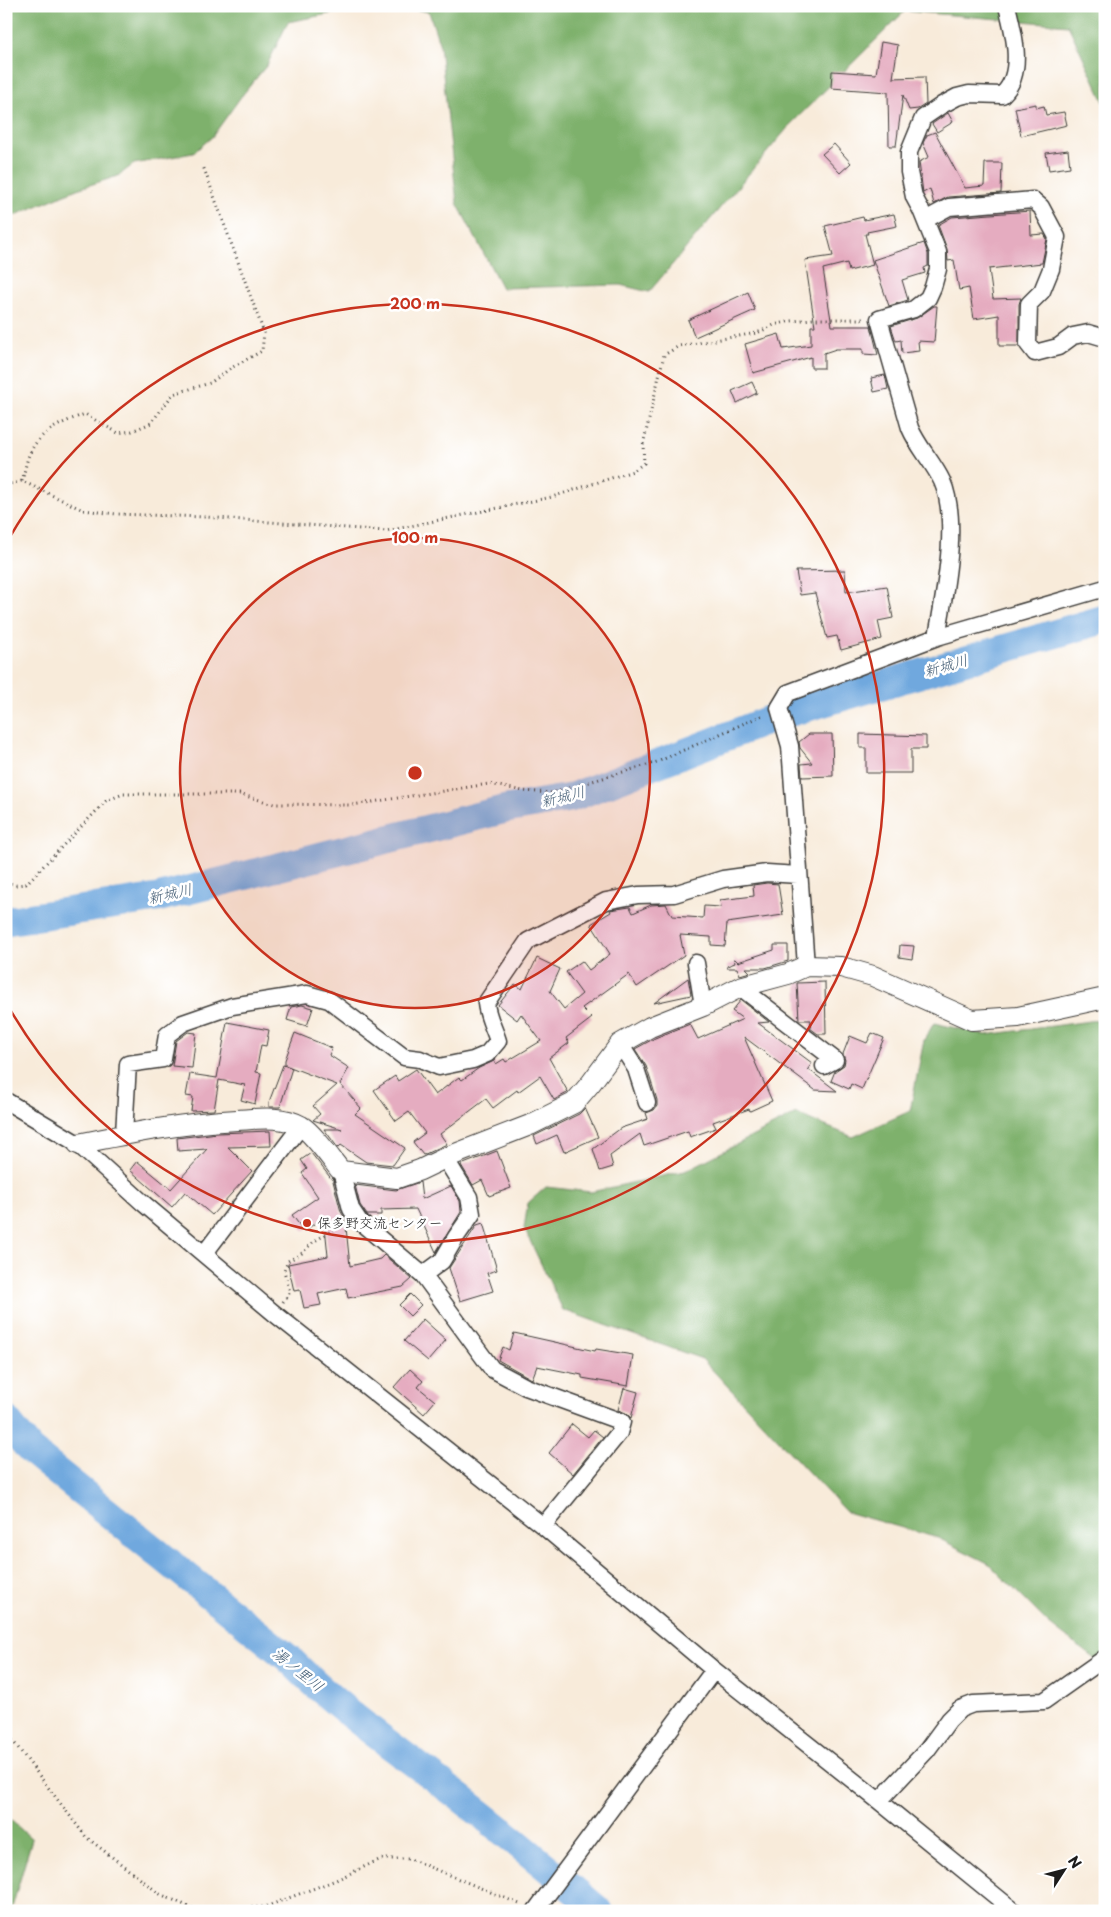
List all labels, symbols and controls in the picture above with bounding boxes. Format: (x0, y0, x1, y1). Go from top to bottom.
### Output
text: 200 m (390, 291, 440, 314)
text: 100 m (392, 525, 438, 548)
water label: 新城川 (921, 647, 970, 682)
centre of rings (406, 764, 424, 782)
water label: 新城川 (538, 779, 587, 812)
water label: 新城川 (145, 876, 194, 909)
place label: 保多野交流センター (317, 1212, 442, 1233)
marker: 保多野交流センター (301, 1217, 313, 1229)
water label: 湯ノ里川 (268, 1641, 330, 1697)
north arrow (1038, 1844, 1088, 1894)
text: N (1063, 1851, 1087, 1873)

